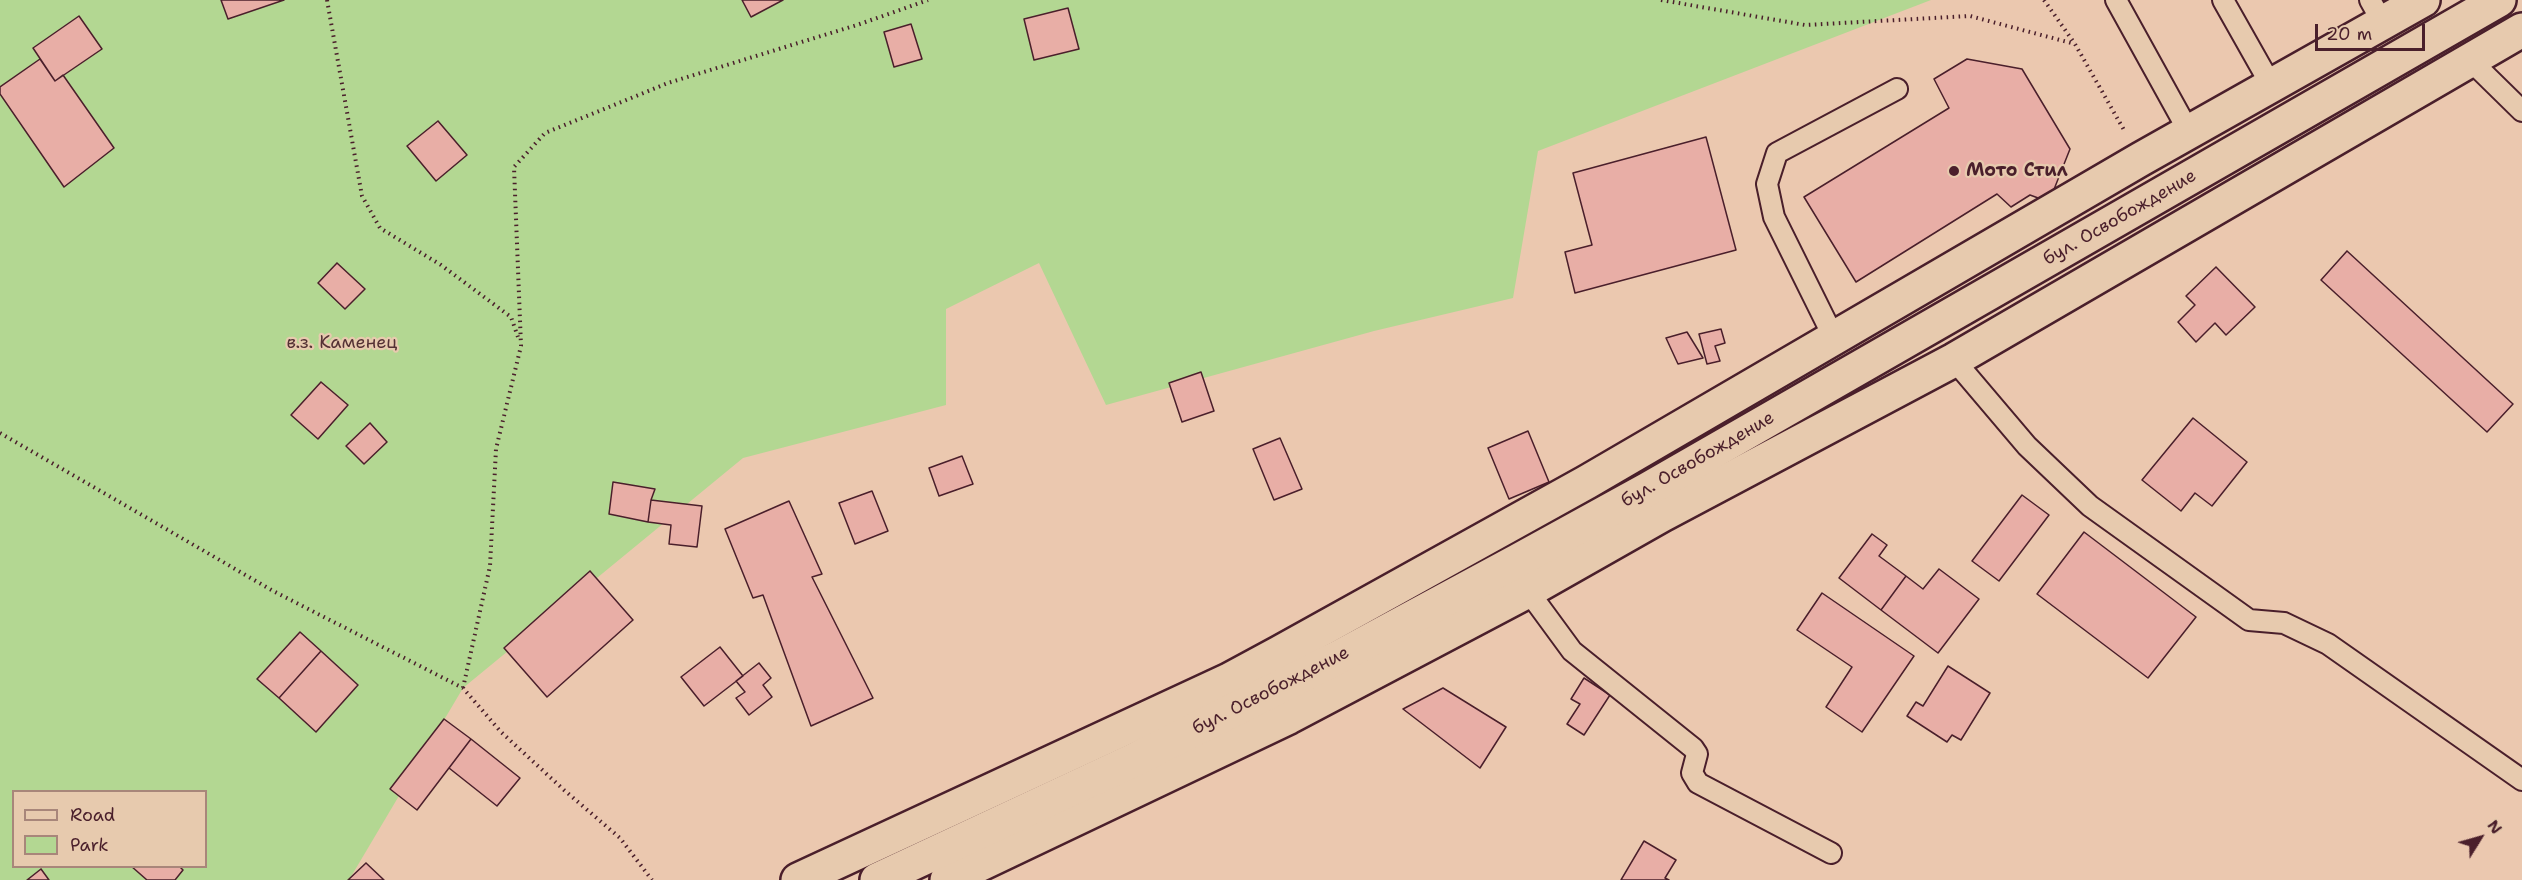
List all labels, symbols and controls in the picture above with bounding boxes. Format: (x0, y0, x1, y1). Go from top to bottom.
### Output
scale bar (2318, 12, 2428, 50)
text: 20 m (2326, 22, 2372, 46)
place label: Мото Стил (1966, 160, 2068, 182)
marker: Мото Стил (1947, 164, 1961, 178)
street label: бул. Освобождение (2040, 165, 2200, 271)
park label: в.з. Каменец (287, 332, 397, 354)
street label: бул. Освобождение (1618, 407, 1778, 513)
street label: бул. Освобождение (1189, 642, 1353, 740)
legend (12, 790, 207, 868)
text: Road (70, 803, 115, 827)
north arrow (2450, 808, 2510, 868)
text: N (2483, 815, 2507, 838)
text: Park (70, 833, 109, 857)

